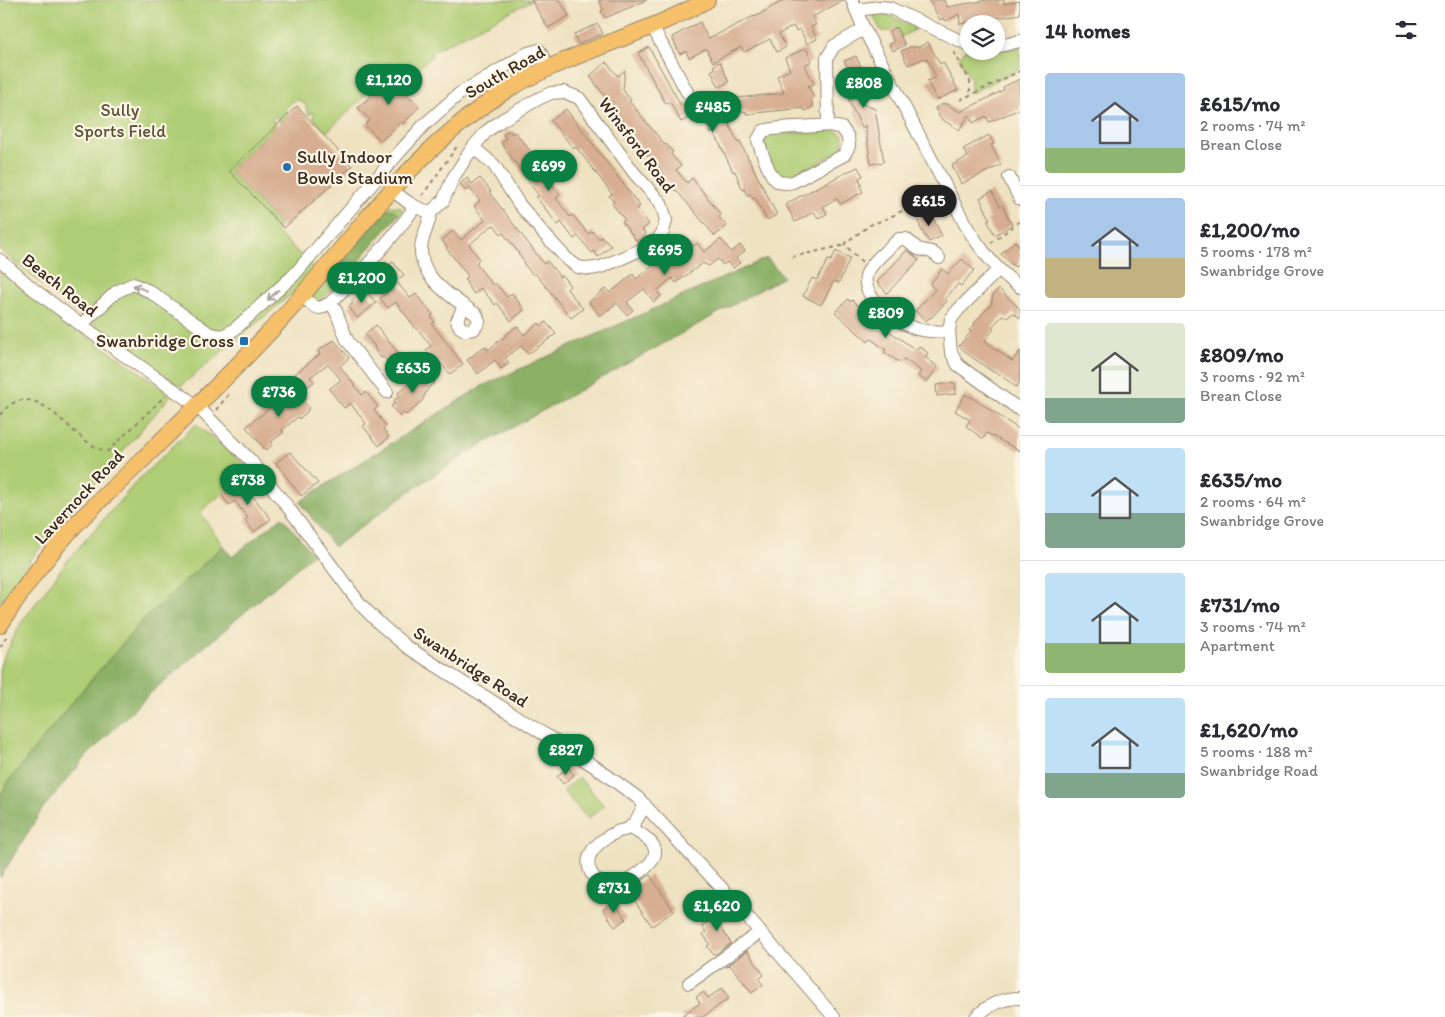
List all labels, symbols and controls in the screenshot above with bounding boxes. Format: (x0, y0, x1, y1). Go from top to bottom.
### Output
map controls (960, 15, 1005, 60)
button: layers (960, 15, 1005, 60)
icon: filters (1392, 16, 1420, 44)
text: 14 homes (1045, 18, 1130, 43)
street label: South Road (461, 40, 549, 104)
pin: £1,120 (348, 64, 430, 106)
pin: £808 (834, 66, 894, 109)
text: £1,120 (366, 70, 412, 89)
text: £808 (846, 73, 882, 92)
pin: £485 (683, 90, 743, 133)
text: £615/mo (1200, 91, 1280, 116)
street label: Winsford Road (594, 93, 680, 197)
icon: home (1085, 93, 1145, 153)
text: £485 (695, 97, 731, 116)
park label: Sully Sports Field (74, 99, 166, 142)
text: 2 rooms · 74 m² (1200, 116, 1305, 135)
text: Brean Close (1200, 135, 1282, 154)
place label: Sully Indoor Bowls Stadium (297, 146, 413, 189)
pin: £699 (519, 150, 579, 192)
text: £699 (532, 156, 566, 175)
marker: Sully Indoor Bowls Stadium (281, 161, 293, 173)
pin: £615 (899, 184, 959, 227)
text: £615 (913, 191, 945, 210)
text: £1,200/mo (1200, 217, 1300, 242)
icon: home (1085, 218, 1145, 278)
pin: £695 (635, 234, 695, 276)
text: £695 (648, 240, 682, 259)
text: 5 rooms · 178 m² (1200, 242, 1312, 261)
street label: Beach Road (18, 249, 102, 322)
text: Swanbridge Grove (1200, 261, 1324, 280)
pin: £1,200 (321, 262, 403, 304)
text: £1,200 (338, 268, 386, 287)
one-way arrow (133, 282, 148, 292)
one-way arrow (266, 289, 279, 301)
pin: £809 (856, 296, 916, 339)
text: £809 (868, 303, 904, 322)
place label: Swanbridge Cross (96, 330, 234, 352)
marker: Swanbridge Cross (238, 335, 250, 347)
text: £809/mo (1200, 342, 1284, 367)
icon: home (1085, 343, 1145, 403)
pin: £635 (383, 352, 443, 394)
text: £635 (396, 358, 430, 377)
text: 3 rooms · 92 m² (1200, 367, 1305, 386)
pin: £736 (249, 376, 309, 418)
text: £736 (262, 382, 296, 401)
text: Brean Close (1200, 386, 1282, 405)
street label: Lavernock Road (29, 445, 129, 549)
pin: £738 (218, 464, 278, 506)
text: £635/mo (1200, 467, 1282, 492)
icon: home (1085, 468, 1145, 528)
text: £738 (231, 470, 265, 489)
text: 2 rooms · 64 m² (1200, 492, 1306, 511)
text: Swanbridge Grove (1200, 511, 1324, 530)
text: £731/mo (1200, 592, 1280, 617)
icon: home (1085, 593, 1145, 653)
text: 3 rooms · 74 m² (1200, 617, 1306, 636)
street label: Swanbridge Road (409, 622, 533, 712)
text: Apartment (1200, 636, 1275, 655)
text: £1,620/mo (1200, 717, 1298, 742)
icon: home (1085, 718, 1145, 778)
pin: £827 (536, 734, 596, 776)
text: £827 (549, 740, 583, 759)
text: 5 rooms · 188 m² (1200, 742, 1313, 761)
text: Swanbridge Road (1200, 761, 1318, 780)
pin: £731 (584, 872, 644, 914)
text: £731 (598, 878, 630, 897)
pin: £1,620 (676, 890, 758, 932)
text: £1,620 (694, 896, 740, 915)

